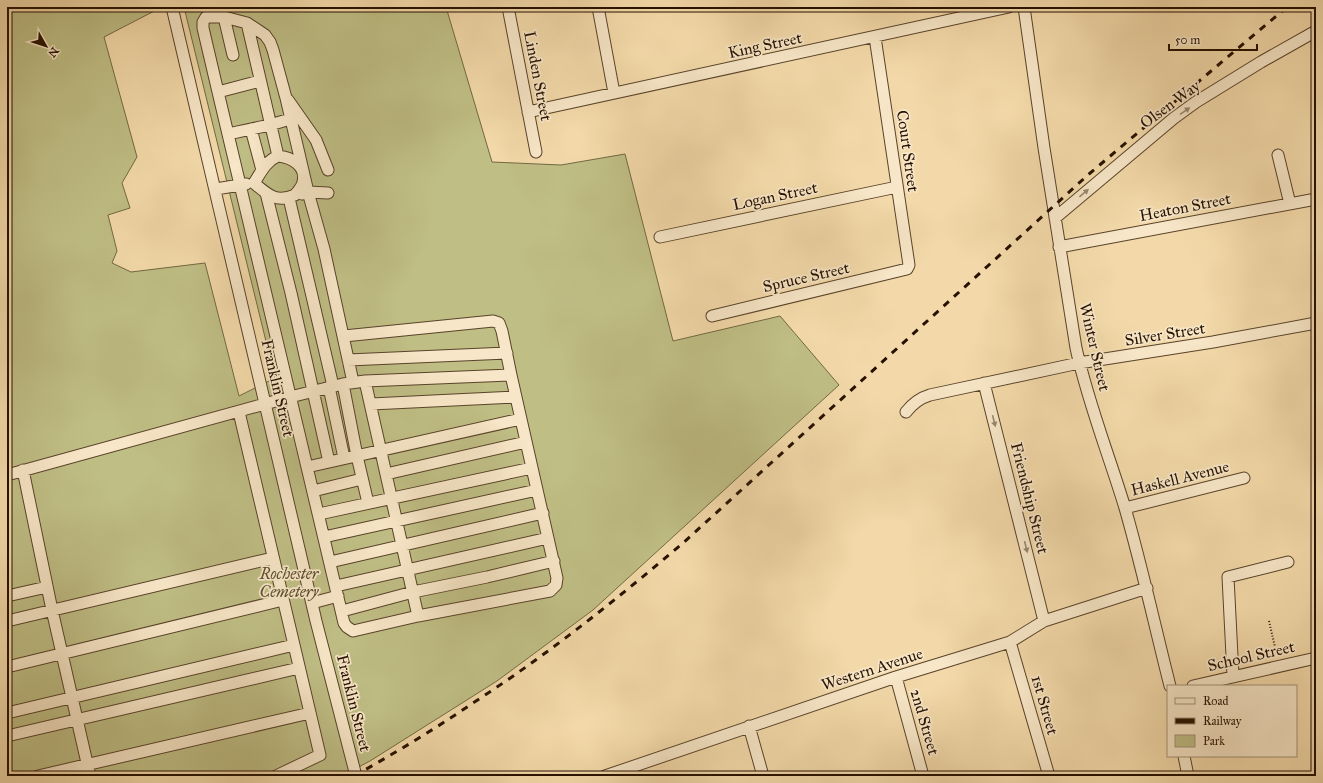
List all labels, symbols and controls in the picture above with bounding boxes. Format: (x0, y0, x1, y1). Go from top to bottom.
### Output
north arrow (26, 26, 66, 66)
scale bar (1169, 26, 1257, 52)
street label: King Street (726, 28, 804, 63)
street label: Linden Street (520, 29, 556, 123)
text: 50 m (1175, 33, 1200, 47)
text: N (45, 44, 61, 60)
street label: Olsen Way (1136, 76, 1204, 132)
one-way arrow (1179, 107, 1190, 115)
street label: Court Street (893, 109, 923, 193)
street label: Logan Street (731, 178, 820, 215)
one-way arrow (1079, 188, 1089, 197)
street label: Heaton Street (1138, 189, 1233, 225)
street label: Spruce Street (761, 258, 852, 296)
street label: Winter Street (1076, 301, 1114, 393)
street label: Silver Street (1123, 318, 1207, 350)
street label: Franklin Street (258, 337, 299, 439)
one-way arrow (992, 415, 998, 427)
street label: Friendship Street (1007, 440, 1053, 556)
street label: Haskell Avenue (1129, 457, 1231, 499)
one-way arrow (1023, 541, 1029, 553)
park label: Rochester Cemetery (259, 564, 320, 601)
street label: School Street (1206, 637, 1297, 675)
street label: Western Avenue (819, 644, 925, 694)
street label: Franklin Street (333, 652, 375, 754)
street label: 1st Street (1027, 673, 1063, 737)
legend (1167, 685, 1297, 757)
street label: 2nd Street (907, 687, 944, 758)
text: Road (1203, 694, 1229, 708)
text: Railway (1203, 714, 1242, 728)
text: Park (1203, 734, 1225, 748)

